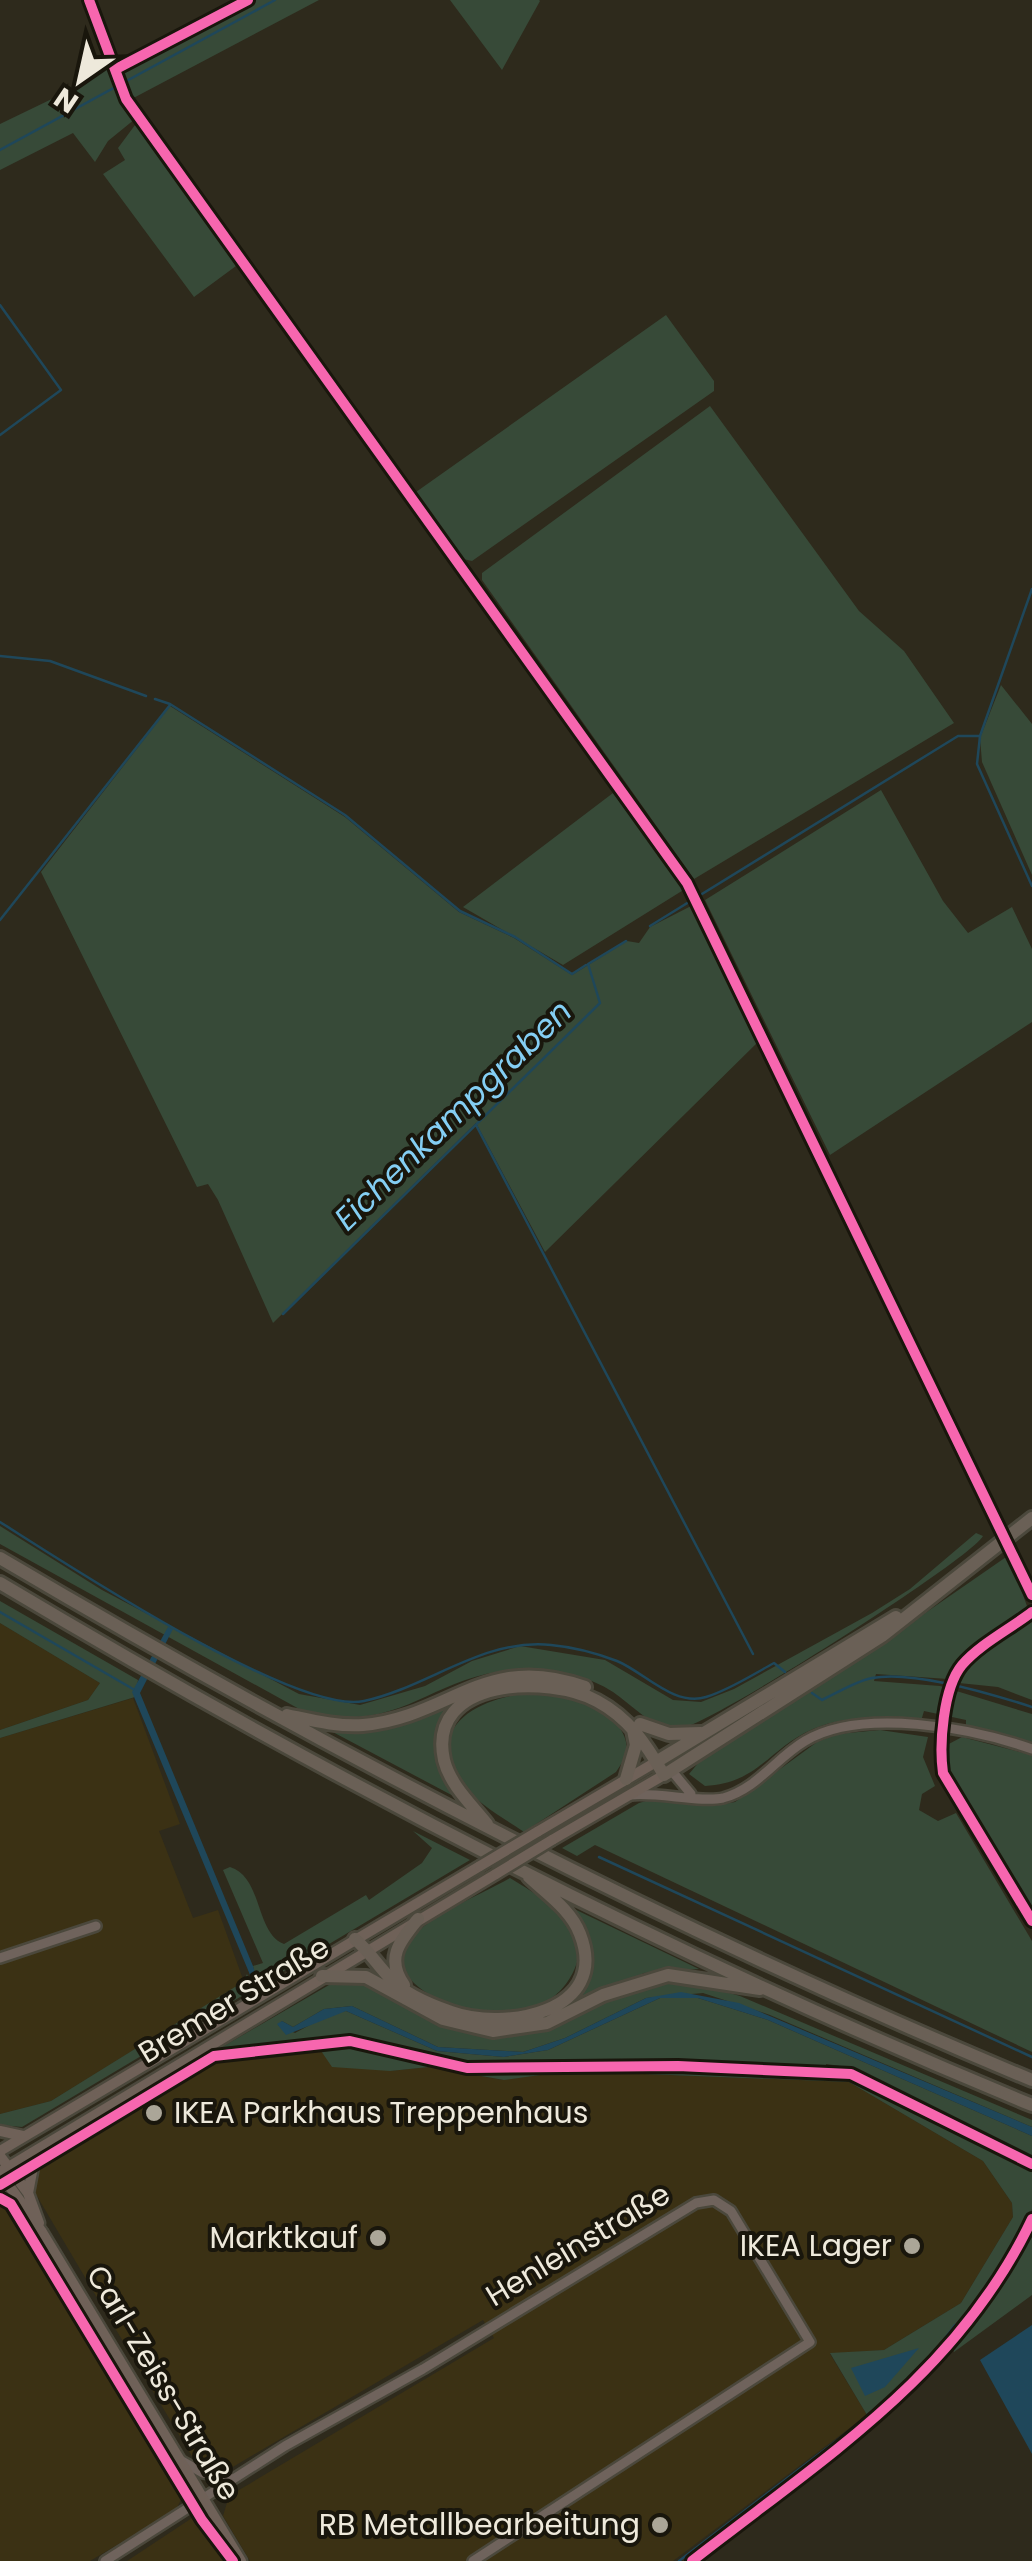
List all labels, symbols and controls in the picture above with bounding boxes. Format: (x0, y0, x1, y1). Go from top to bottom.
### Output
north arrow (30, 30, 130, 130)
text: N (47, 78, 86, 122)
water label: Eichenkampgraben (324, 989, 581, 1240)
street label: Bremer Straße (130, 1926, 337, 2074)
place label: IKEA Parkhaus Treppenhaus (174, 2091, 588, 2134)
marker: IKEA Parkhaus Treppenhaus (143, 2102, 165, 2124)
street label: Henleinstraße (477, 2173, 678, 2317)
place label: Marktkauf (210, 2216, 358, 2259)
place label: IKEA Lager (740, 2224, 892, 2267)
marker: Marktkauf (367, 2227, 389, 2249)
marker: IKEA Lager (901, 2235, 923, 2257)
street label: Carl-Zeiss-Straße (76, 2257, 251, 2509)
place label: RB Metallbearbeitung (319, 2503, 640, 2546)
marker: RB Metallbearbeitung (649, 2514, 671, 2536)

